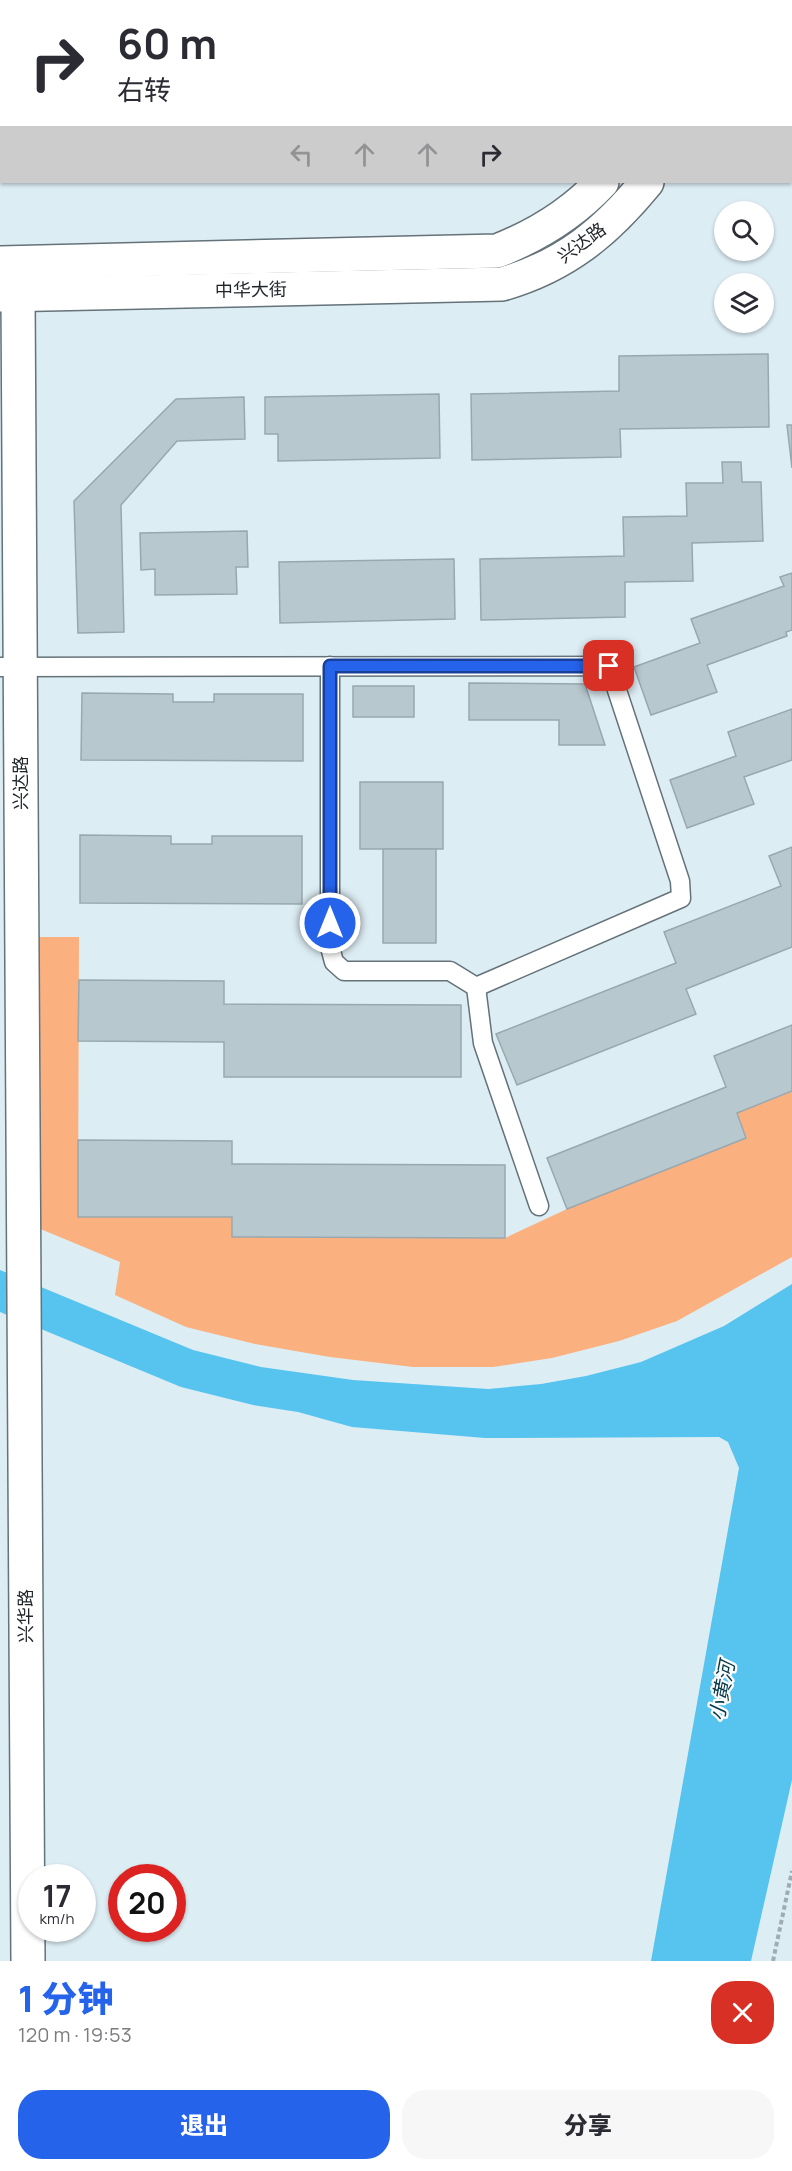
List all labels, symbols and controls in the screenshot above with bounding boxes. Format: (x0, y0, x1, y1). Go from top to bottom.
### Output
text: 60 m (117, 14, 217, 72)
icon: right (18, 24, 96, 102)
text: 右转 (117, 71, 171, 108)
icon: left (285, 138, 318, 171)
icon: ahead (348, 138, 381, 171)
icon: ahead (411, 138, 444, 171)
icon: right (474, 138, 507, 171)
map controls (714, 201, 774, 333)
button: search (714, 201, 774, 261)
street label: 兴达路 (553, 217, 610, 268)
button: layers (714, 273, 774, 333)
street label: 中华大街 (215, 276, 287, 302)
pin (583, 640, 634, 691)
icon: arrive (592, 649, 625, 682)
street label: 兴达路 (8, 756, 32, 810)
position arrow (298, 891, 362, 955)
street label: 兴华路 (13, 1589, 37, 1643)
water label: 小黄河 (703, 1655, 741, 1723)
speed limit sign: 20 (108, 1864, 186, 1942)
text: 17 (42, 1875, 72, 1916)
text: km/h (40, 1908, 74, 1929)
text: 1 分钟 (18, 1974, 114, 2023)
button: close (711, 1981, 774, 2044)
text: 120 m · 19:53 (18, 2021, 132, 2048)
button: 退出 (18, 2090, 390, 2159)
button: 分享 (402, 2090, 774, 2159)

